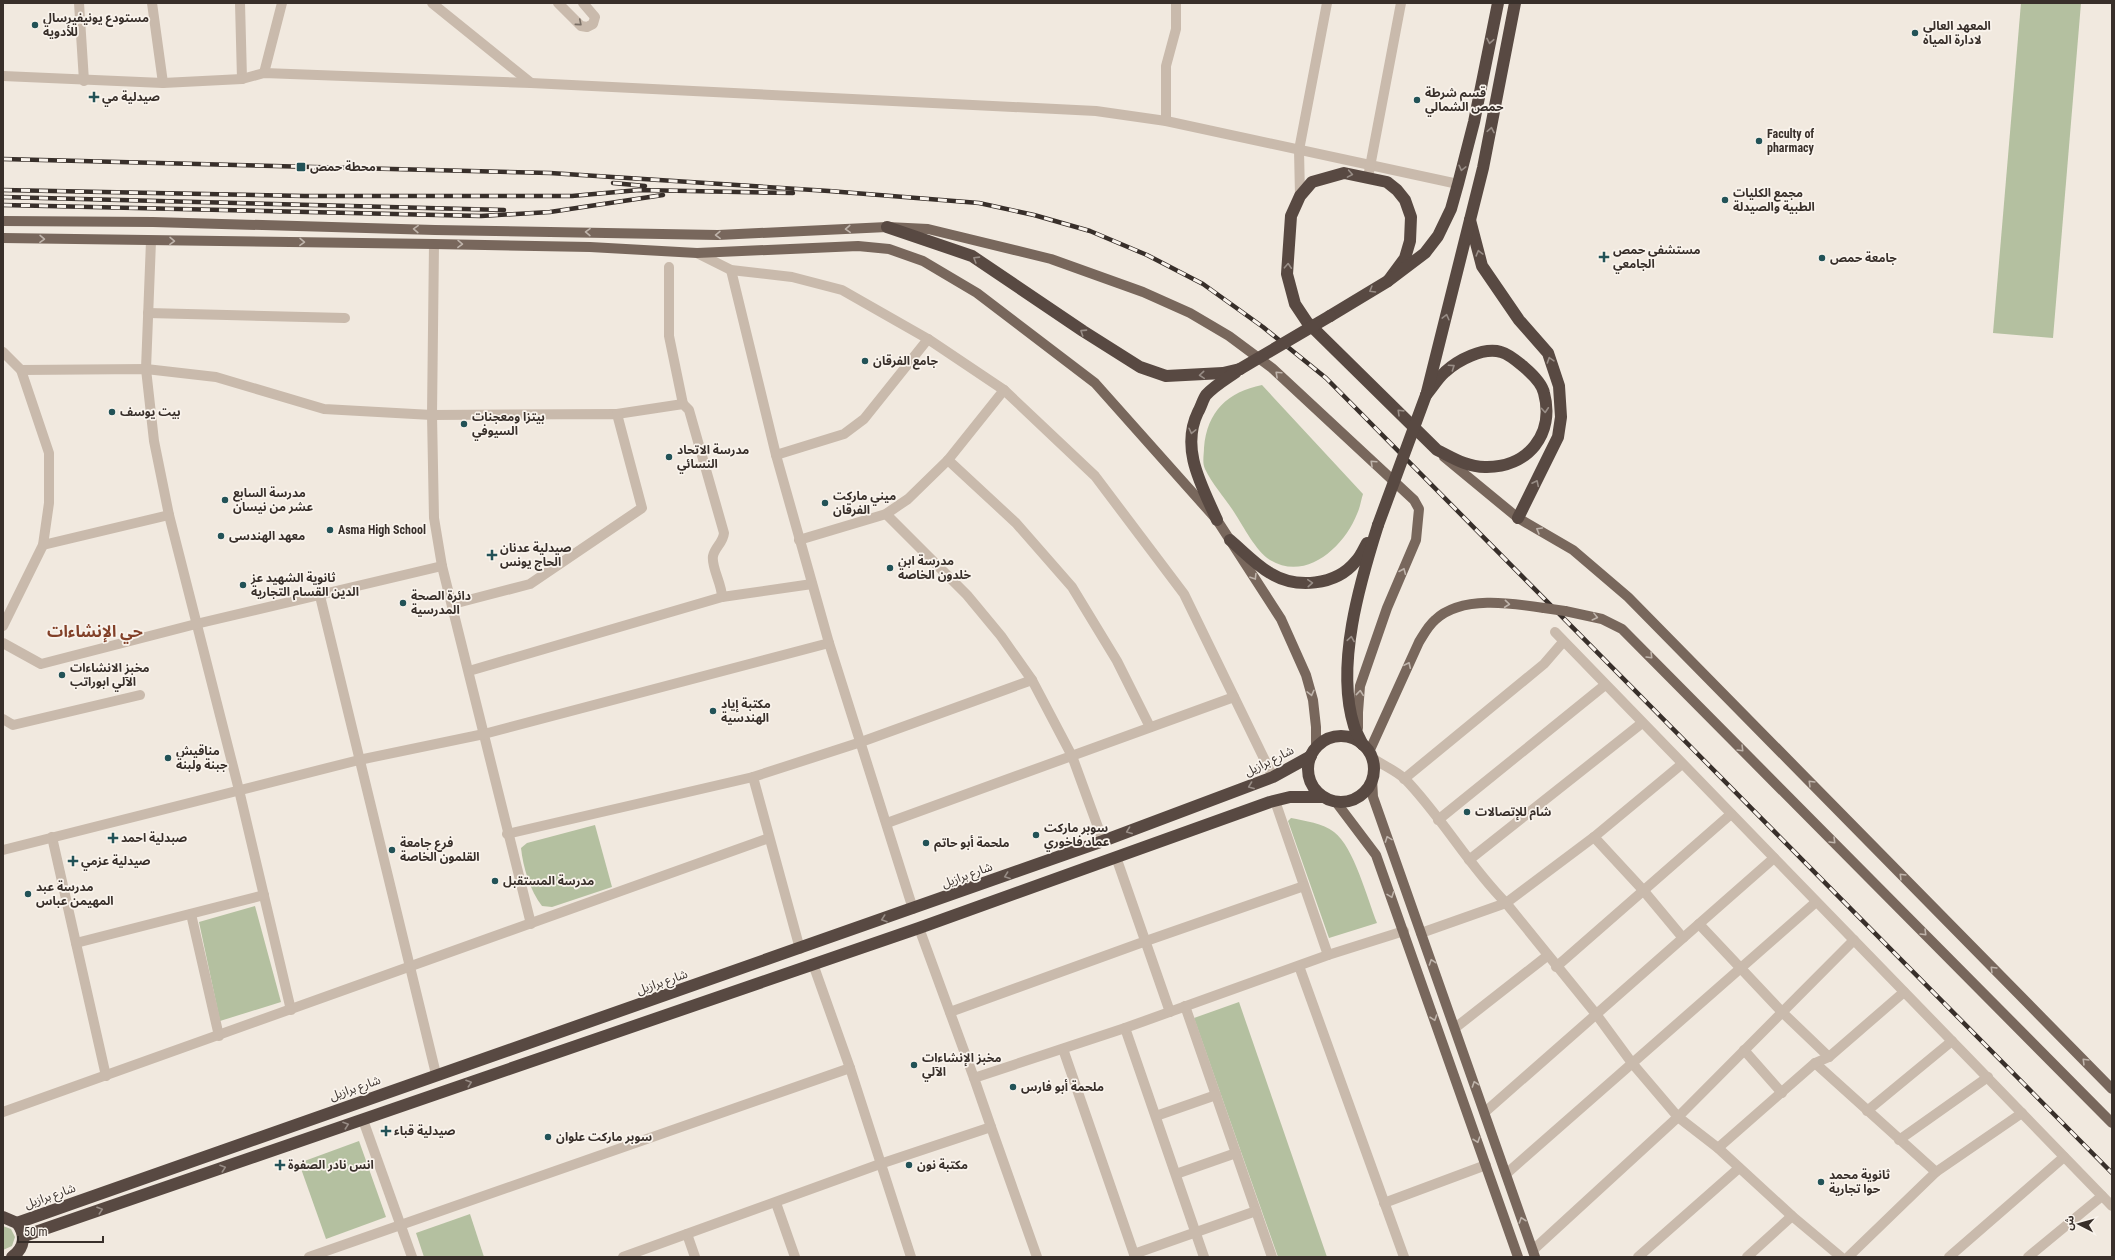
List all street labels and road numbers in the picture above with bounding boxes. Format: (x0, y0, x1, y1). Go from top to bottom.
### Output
street label: شارع برازيل (1242, 743, 1297, 781)
street label: شارع برازيل (940, 859, 995, 893)
street label: شارع برازيل (635, 967, 690, 999)
street label: شارع برازيل (328, 1073, 383, 1105)
street label: شارع برازيل (23, 1181, 78, 1213)

